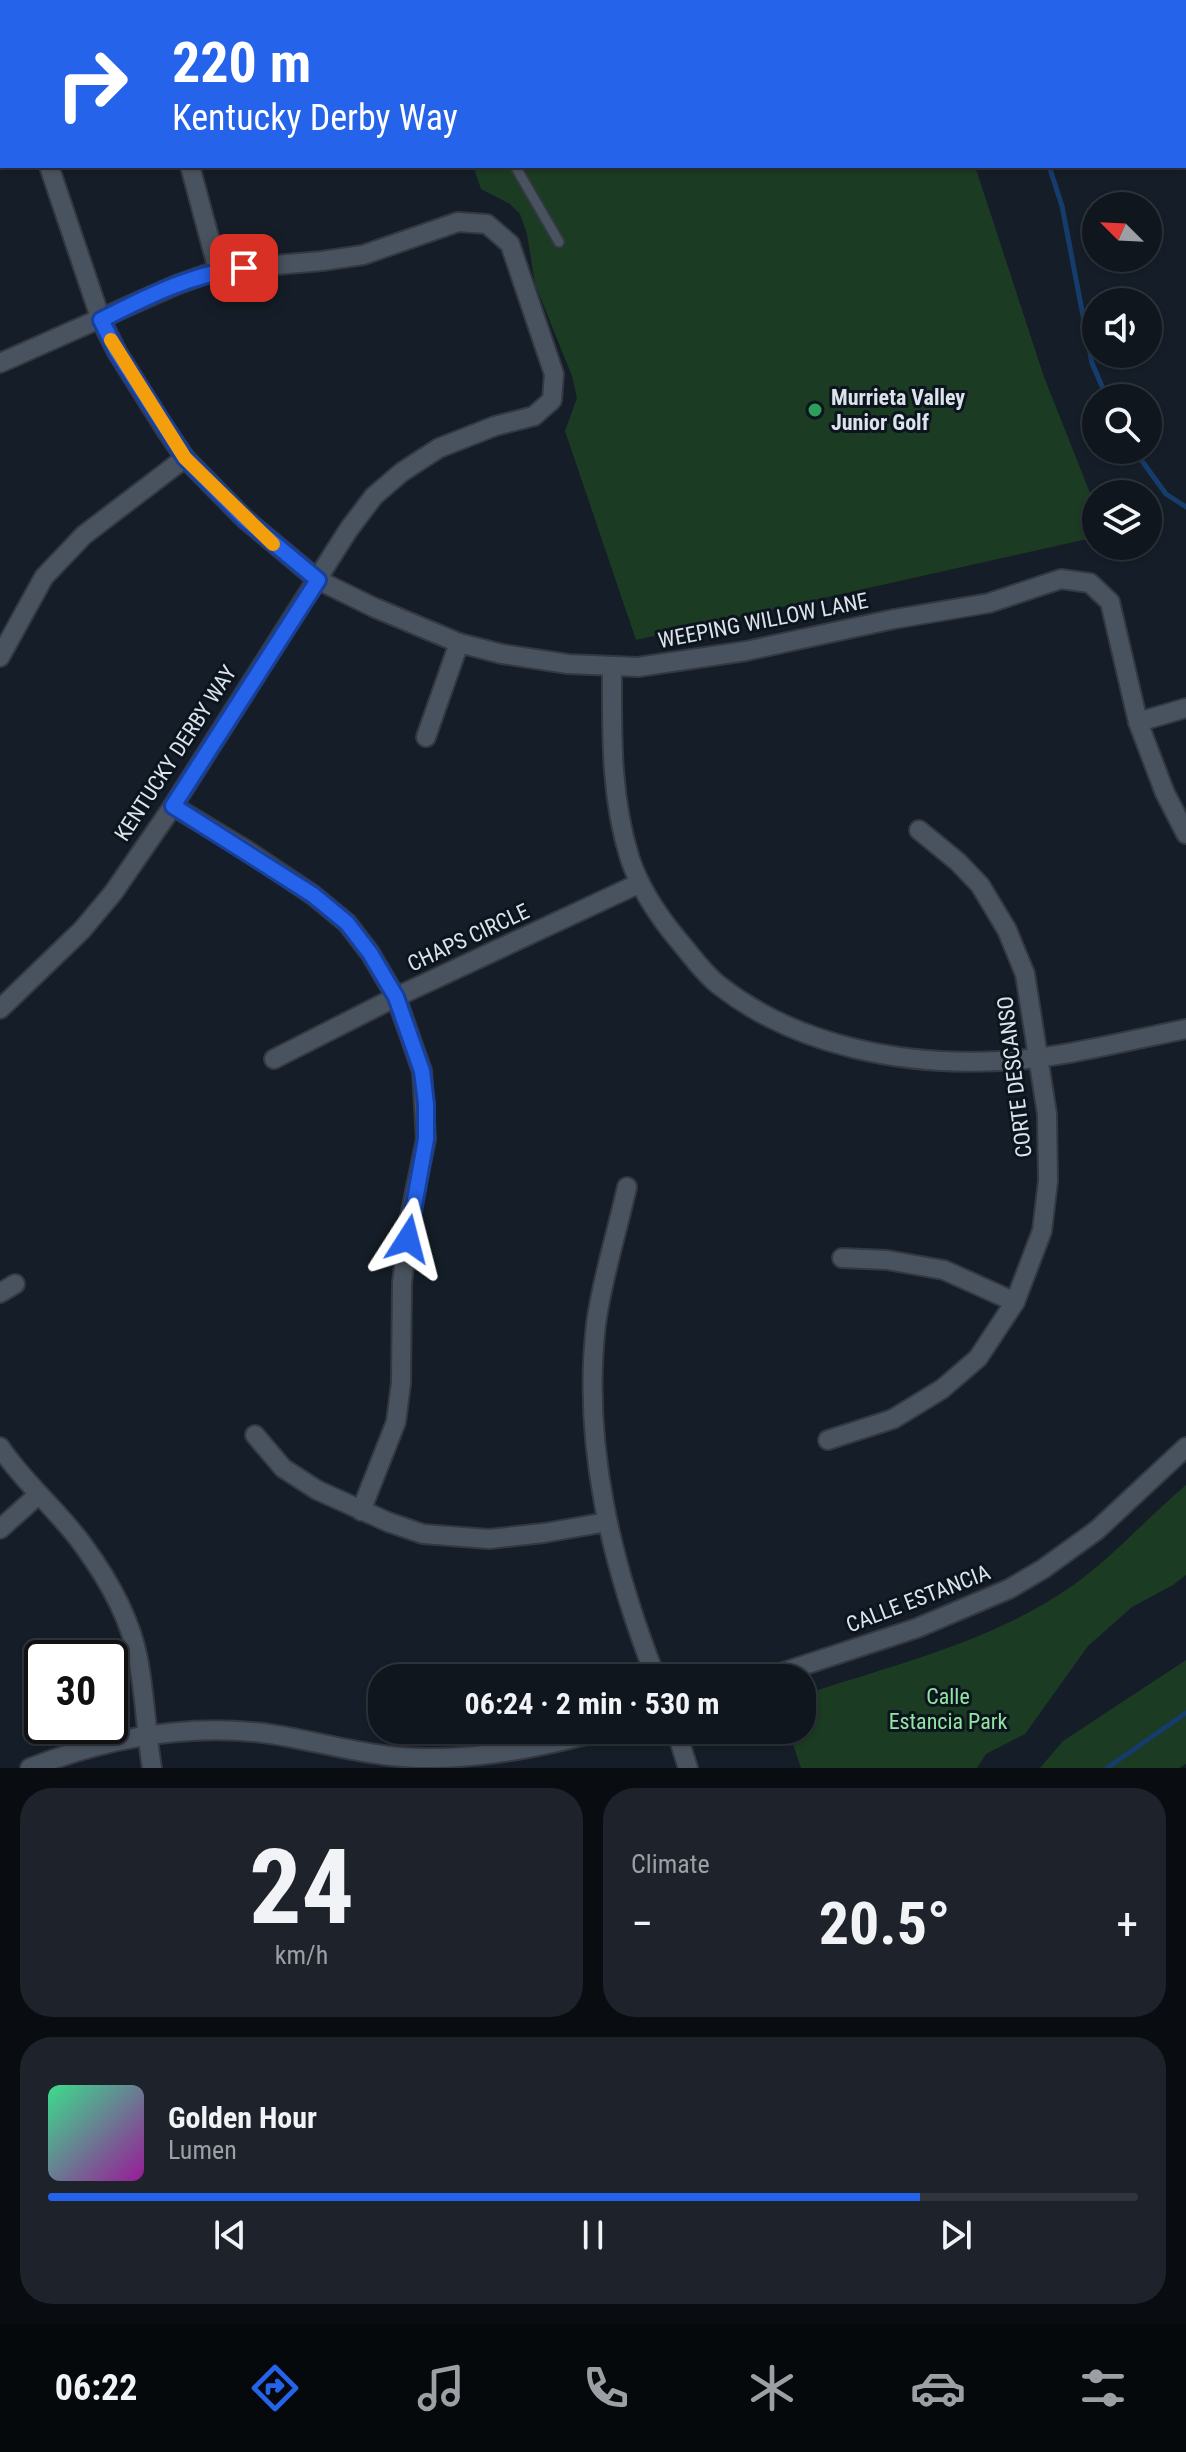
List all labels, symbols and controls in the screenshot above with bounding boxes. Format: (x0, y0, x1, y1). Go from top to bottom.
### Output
text: 220 m (172, 30, 311, 96)
icon: right (40, 32, 144, 136)
text: Kentucky Derby Way (172, 97, 458, 139)
north arrow (1082, 192, 1162, 272)
map controls (1082, 192, 1162, 560)
pin (210, 234, 278, 302)
icon: arrive (222, 246, 266, 290)
button: sound (1082, 288, 1162, 368)
button: search (1082, 384, 1162, 464)
place label: Murrieta Valley Junior Golf (831, 385, 965, 435)
marker: Murrieta Valley Junior Golf (806, 401, 824, 419)
button: layers (1082, 480, 1162, 560)
street label: WEEPING WILLOW LANE (656, 588, 870, 653)
street label: KENTUCKY DERBY WAY (109, 661, 242, 846)
street label: CHAPS CIRCLE (403, 898, 533, 976)
street label: CORTE DESCANSO (992, 995, 1037, 1159)
position arrow (366, 1197, 450, 1281)
street label: CALLE ESTANCIA (843, 1559, 994, 1637)
speed limit sign: 30 (24, 1640, 128, 1744)
park label: Calle Estancia Park (889, 1684, 1007, 1734)
text: 06:24 · 2 min · 530 m (465, 1686, 719, 1721)
text: 24 (249, 1827, 354, 1948)
text: Climate (631, 1849, 710, 1879)
text: 20.5° (819, 1888, 950, 1959)
text: − (631, 1898, 653, 1950)
text: + (1116, 1898, 1138, 1950)
text: km/h (275, 1940, 328, 1970)
text: Golden Hour (168, 2100, 317, 2135)
text: Lumen (168, 2135, 237, 2165)
icon: previous (208, 2213, 252, 2257)
icon: pause (571, 2213, 615, 2257)
icon: next (934, 2213, 978, 2257)
icon: directions (247, 2360, 303, 2416)
icon: music (413, 2360, 469, 2416)
icon: phone (578, 2360, 634, 2416)
icon: climate (744, 2360, 800, 2416)
icon: car (910, 2360, 966, 2416)
icon: filters (1075, 2360, 1131, 2416)
text: 06:22 (55, 2367, 137, 2409)

